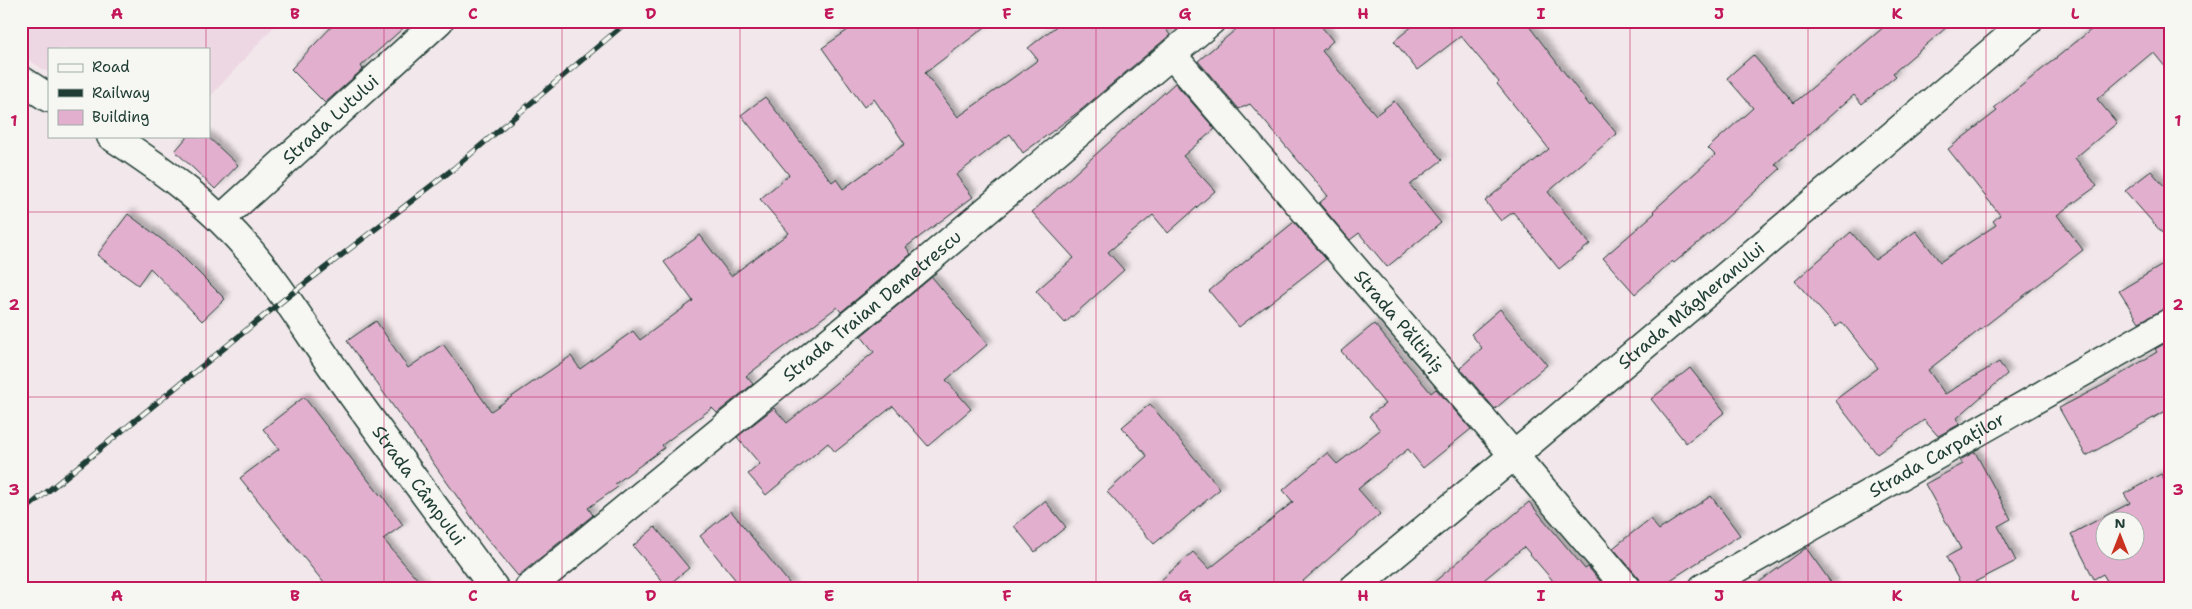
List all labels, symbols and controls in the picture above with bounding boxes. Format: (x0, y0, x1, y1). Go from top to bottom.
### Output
text: A (111, 3, 123, 24)
text: B (290, 3, 300, 24)
text: C (468, 3, 478, 24)
text: D (645, 3, 657, 24)
text: E (824, 3, 834, 24)
text: F (1002, 3, 1012, 24)
text: G (1179, 3, 1192, 24)
text: H (1357, 3, 1369, 24)
text: I (1537, 3, 1546, 24)
text: J (1714, 3, 1724, 24)
text: K (1892, 3, 1903, 24)
text: L (2071, 3, 2080, 24)
legend (48, 48, 210, 138)
text: Road (92, 57, 130, 77)
street label: Strada Lutului (277, 69, 384, 170)
text: Railway (92, 83, 150, 103)
text: Building (92, 107, 149, 127)
text: 1 (10, 110, 18, 131)
text: 1 (2174, 110, 2182, 131)
street label: Strada Traian Demetrescu (778, 225, 966, 387)
street label: Strada Măgheranului (1613, 237, 1770, 375)
street label: Strada Păltiniș (1349, 265, 1450, 378)
text: 2 (8, 294, 20, 315)
text: 2 (2172, 294, 2184, 315)
street label: Strada Carpaților (1865, 407, 2009, 503)
street label: Strada Câmpului (367, 421, 471, 550)
text: 3 (8, 479, 20, 500)
text: 3 (2172, 479, 2184, 500)
north arrow (2094, 512, 2144, 562)
text: N (2114, 514, 2126, 532)
text: A (111, 585, 123, 606)
text: B (290, 585, 300, 606)
text: C (468, 585, 478, 606)
text: D (645, 585, 657, 606)
text: E (824, 585, 834, 606)
text: F (1002, 585, 1012, 606)
text: G (1179, 585, 1192, 606)
text: H (1357, 585, 1369, 606)
text: I (1537, 585, 1546, 606)
text: J (1714, 585, 1724, 606)
text: K (1892, 585, 1903, 606)
text: L (2071, 585, 2080, 606)

